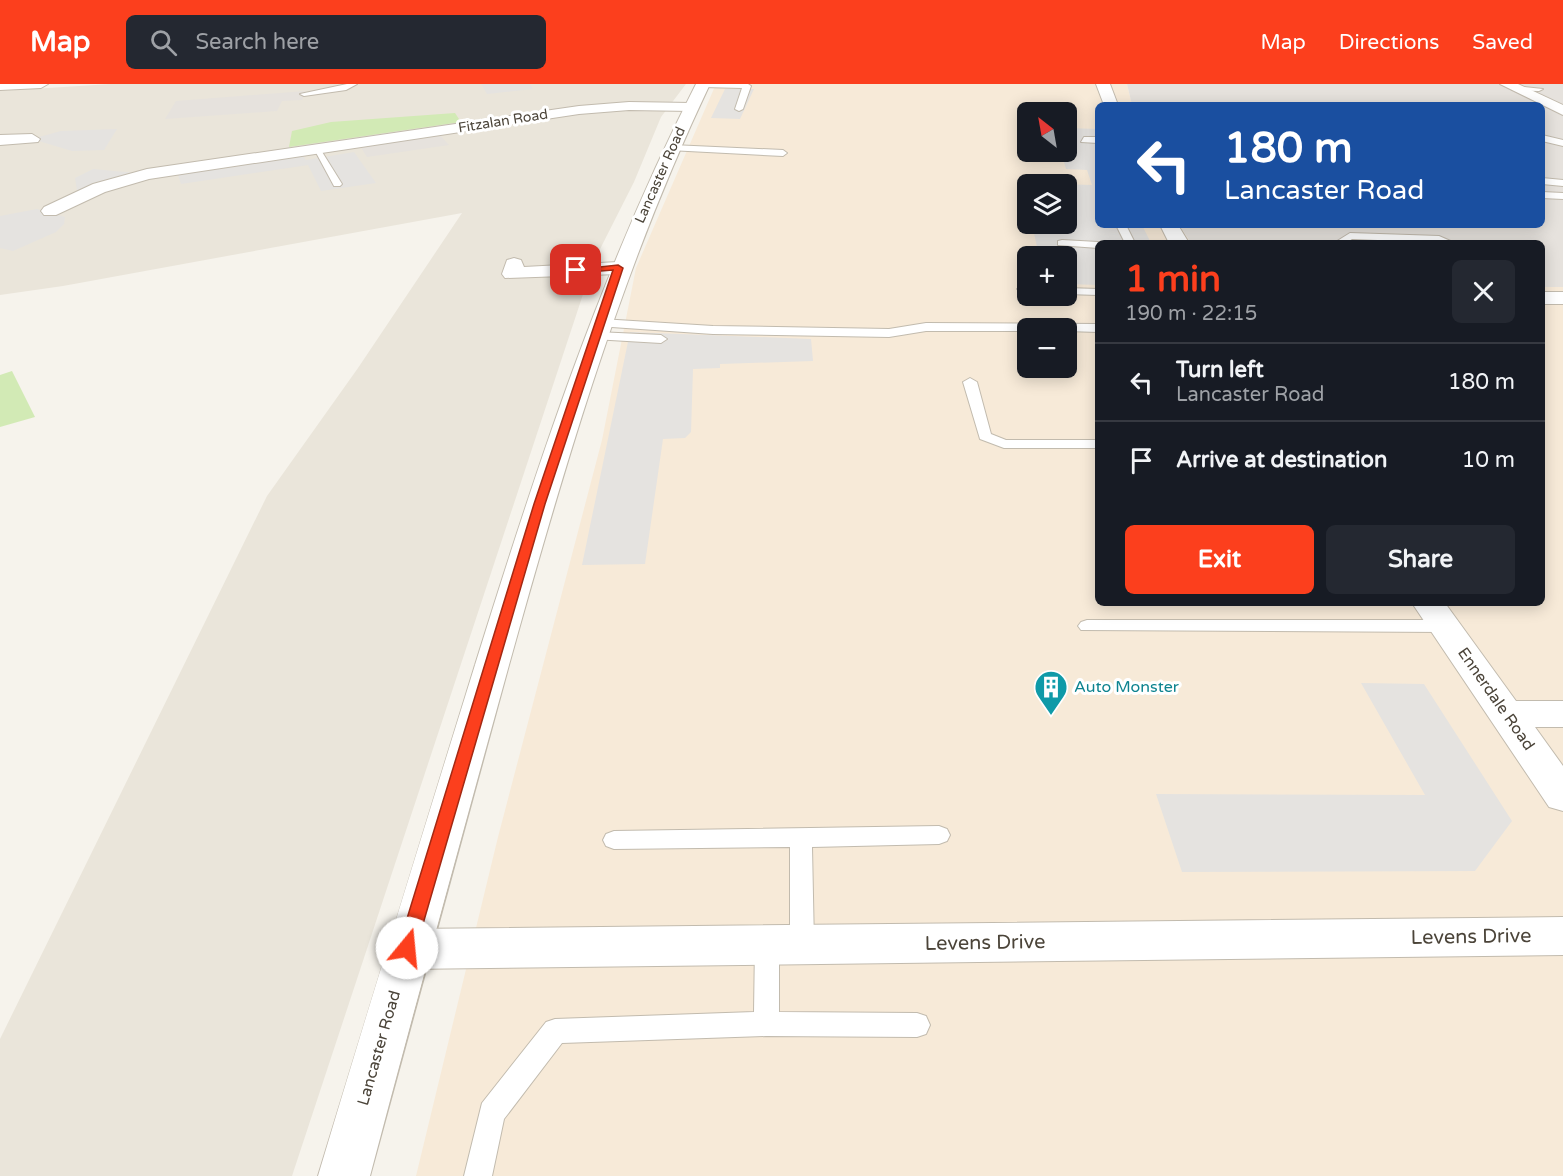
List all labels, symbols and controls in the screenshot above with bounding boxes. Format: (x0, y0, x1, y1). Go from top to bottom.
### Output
search box (126, 15, 546, 69)
text: Map (30, 25, 90, 59)
icon: search (147, 26, 180, 59)
text: Search here (195, 29, 319, 55)
text: Map (1260, 30, 1306, 55)
text: Directions (1339, 30, 1439, 55)
text: Saved (1472, 30, 1533, 55)
north arrow (1017, 102, 1077, 162)
map controls (1017, 102, 1077, 378)
street label: Fitzalan Road (457, 106, 549, 136)
text: 180 m (1224, 123, 1353, 174)
street label: Lancaster Road (631, 124, 689, 226)
icon: left (1125, 126, 1203, 204)
button: layers (1017, 174, 1077, 234)
text: Lancaster Road (1224, 174, 1424, 207)
pin (550, 244, 601, 295)
button: + (1017, 246, 1077, 306)
icon: arrive (559, 253, 592, 286)
text: 1 min (1125, 258, 1221, 301)
button: close (1452, 260, 1515, 323)
text: 190 m · 22:15 (1125, 302, 1257, 326)
button: − (1017, 318, 1077, 378)
text: Turn left (1176, 357, 1264, 383)
icon: left (1125, 366, 1158, 399)
text: 180 m (1448, 369, 1515, 395)
text: Lancaster Road (1176, 383, 1324, 407)
icon: arrive (1125, 444, 1158, 477)
text: Arrive at destination (1176, 447, 1387, 473)
text: 10 m (1461, 447, 1515, 473)
button: Exit (1125, 525, 1314, 594)
button: Share (1326, 525, 1515, 594)
street label: Ennerdale Road (1453, 644, 1539, 754)
building icon: Auto Monster (1033, 669, 1069, 716)
place label: Auto Monster (1074, 677, 1180, 697)
position arrow (375, 916, 439, 980)
street label: Levens Drive (1410, 924, 1532, 950)
street label: Levens Drive (924, 930, 1046, 956)
street label: Lancaster Road (353, 988, 405, 1108)

